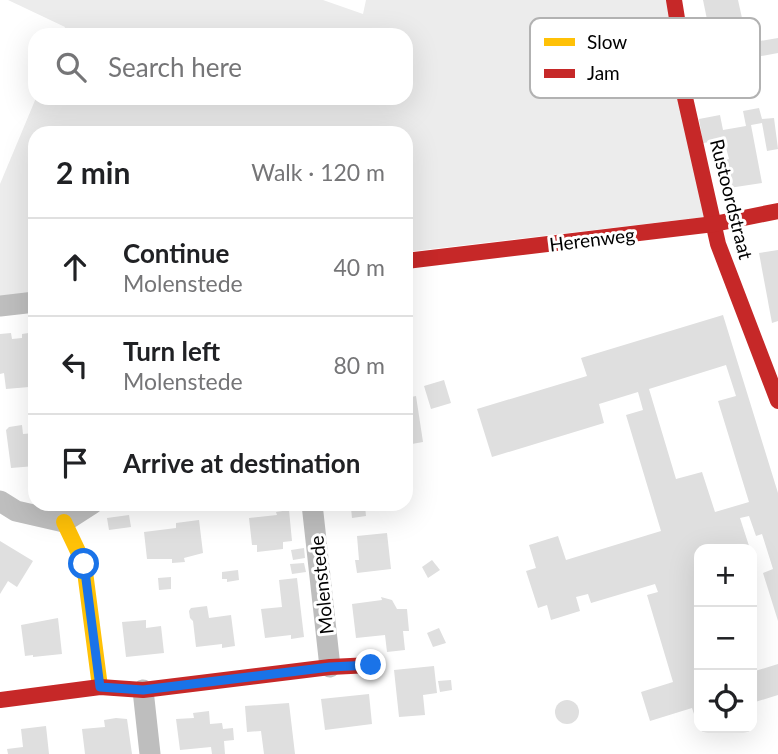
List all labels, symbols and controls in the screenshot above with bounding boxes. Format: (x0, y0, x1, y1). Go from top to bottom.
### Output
legend (530, 18, 760, 98)
search box (28, 28, 413, 105)
text: Slow (587, 30, 627, 53)
icon: search (52, 48, 90, 86)
text: Search here (108, 51, 242, 83)
text: Jam (587, 61, 620, 84)
street label: Rustoordstraat (706, 136, 758, 262)
text: 2 min (56, 154, 130, 190)
text: Walk · 120 m (251, 158, 385, 186)
street label: Herenweg (548, 222, 636, 256)
text: Continue (123, 237, 229, 269)
icon: ahead (56, 248, 94, 286)
text: 40 m (334, 253, 385, 281)
text: Molenstede (123, 269, 243, 297)
text: Turn left (123, 335, 220, 367)
icon: left (56, 346, 94, 384)
text: 80 m (334, 351, 385, 379)
text: Molenstede (123, 367, 243, 395)
icon: arrive (56, 444, 94, 482)
text: Arrive at destination (123, 447, 360, 479)
street label: Molenstede (304, 535, 338, 635)
map controls (694, 544, 757, 733)
button: + (694, 544, 757, 607)
route start (68, 548, 99, 579)
button: − (694, 607, 757, 670)
route end (355, 649, 386, 680)
button: locate (694, 670, 757, 733)

